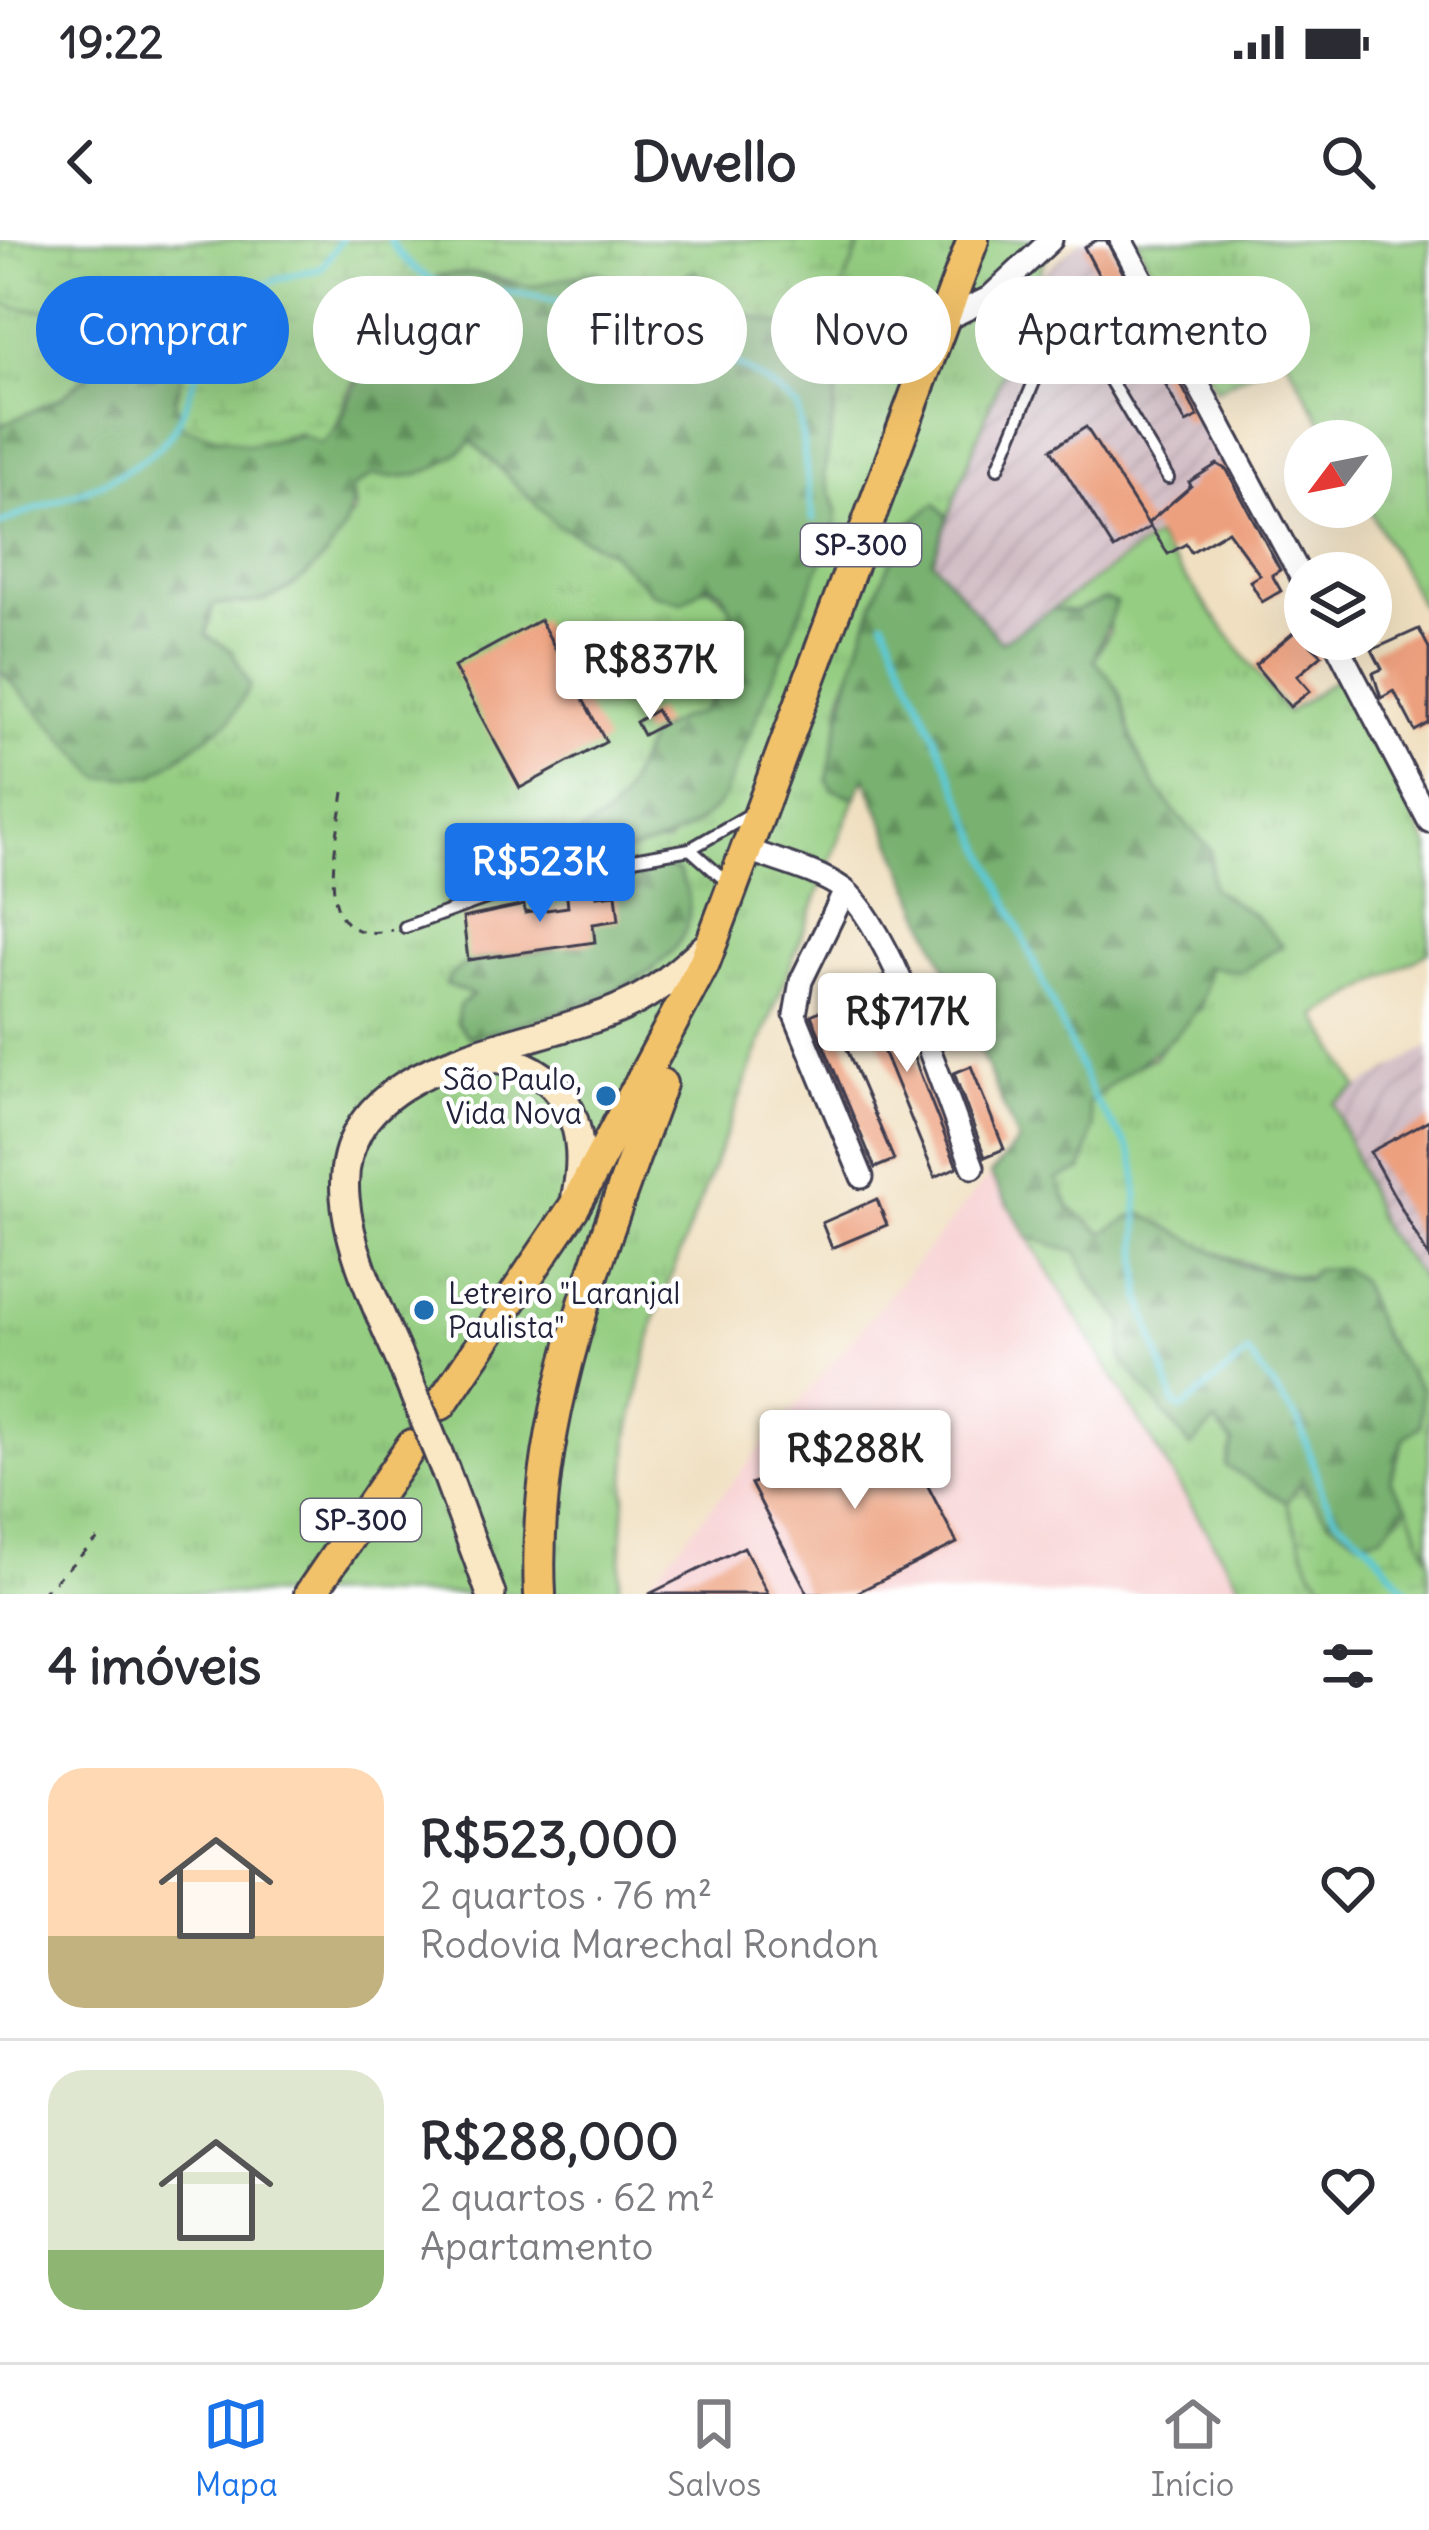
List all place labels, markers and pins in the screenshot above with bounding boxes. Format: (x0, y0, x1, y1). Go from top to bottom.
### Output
pin: R$837K (552, 621, 748, 723)
pin: R$523K (442, 823, 638, 925)
pin: R$717K (809, 973, 1005, 1075)
place label: São Paulo, Vida Nova (443, 1060, 582, 1132)
marker: São Paulo, Vida Nova (593, 1083, 619, 1109)
place label: Letreiro "Laranjal Paulista" (448, 1274, 680, 1346)
marker: Letreiro "Laranjal Paulista" (411, 1297, 437, 1323)
pin: R$288K (757, 1410, 953, 1512)

